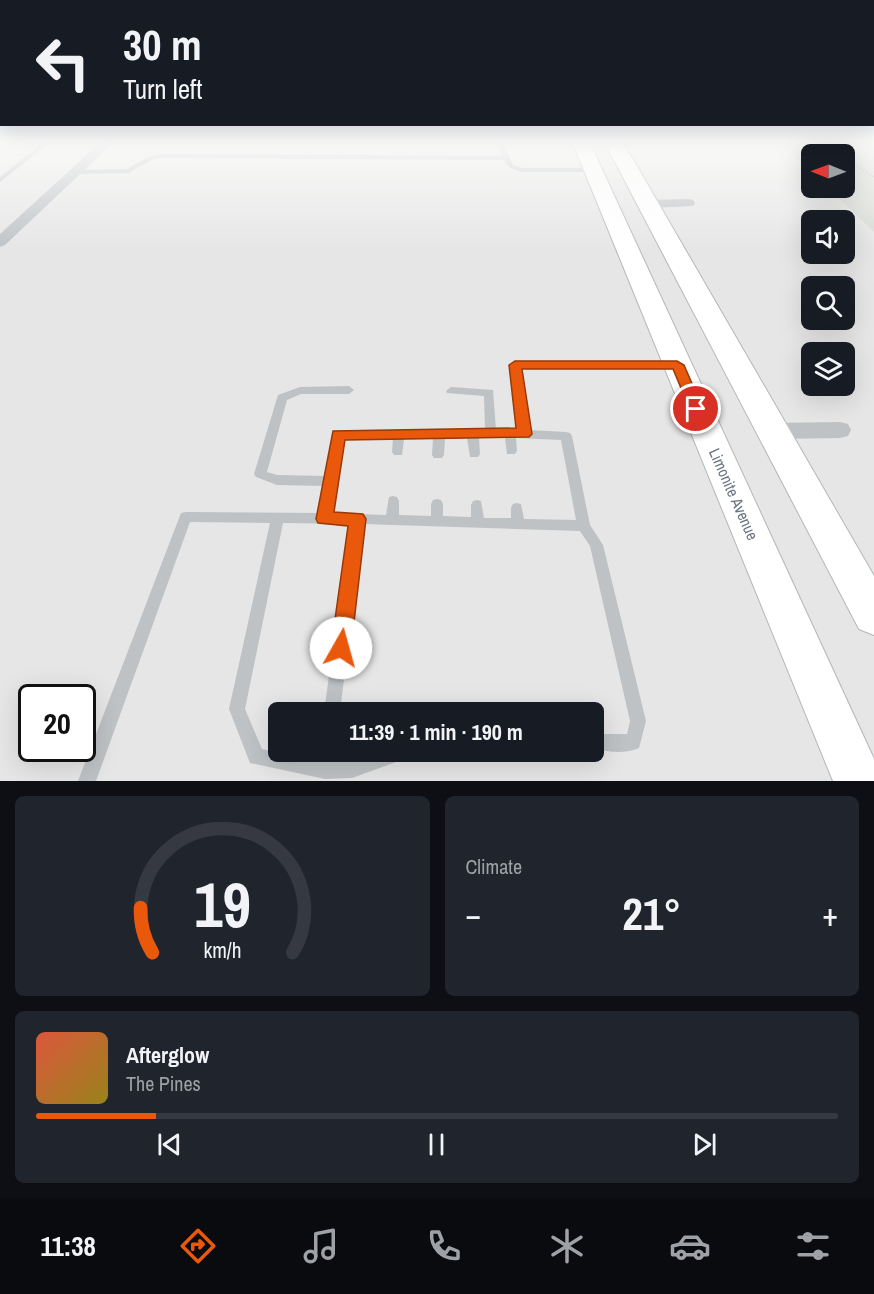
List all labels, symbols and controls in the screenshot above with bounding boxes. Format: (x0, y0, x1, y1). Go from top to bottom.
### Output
text: 30 m (123, 17, 202, 73)
icon: left (24, 24, 102, 102)
text: Turn left (123, 71, 202, 107)
north arrow (801, 144, 855, 198)
map controls (801, 144, 855, 396)
button: sound (801, 210, 855, 264)
button: search (801, 276, 855, 330)
button: layers (801, 342, 855, 396)
pin (670, 383, 721, 434)
icon: arrive (679, 392, 712, 425)
street label: Limonite Avenue (704, 445, 764, 543)
position arrow (309, 616, 373, 680)
speed limit sign: 20 (18, 684, 96, 762)
text: 11:39 · 1 min · 190 m (349, 717, 523, 747)
text: Climate (466, 853, 522, 880)
text: 19 (194, 862, 251, 946)
text: 21° (622, 883, 681, 944)
text: − (466, 892, 481, 936)
text: + (822, 892, 838, 936)
text: km/h (203, 936, 241, 965)
text: Afterglow (126, 1040, 209, 1070)
text: The Pines (126, 1070, 201, 1097)
icon: previous (153, 1128, 186, 1161)
icon: pause (420, 1128, 453, 1161)
icon: next (688, 1128, 721, 1161)
icon: directions (177, 1225, 219, 1267)
icon: music (300, 1225, 342, 1267)
icon: phone (423, 1225, 465, 1267)
icon: climate (546, 1225, 588, 1267)
icon: car (669, 1225, 711, 1267)
icon: filters (792, 1225, 834, 1267)
text: 11:38 (40, 1228, 96, 1264)

